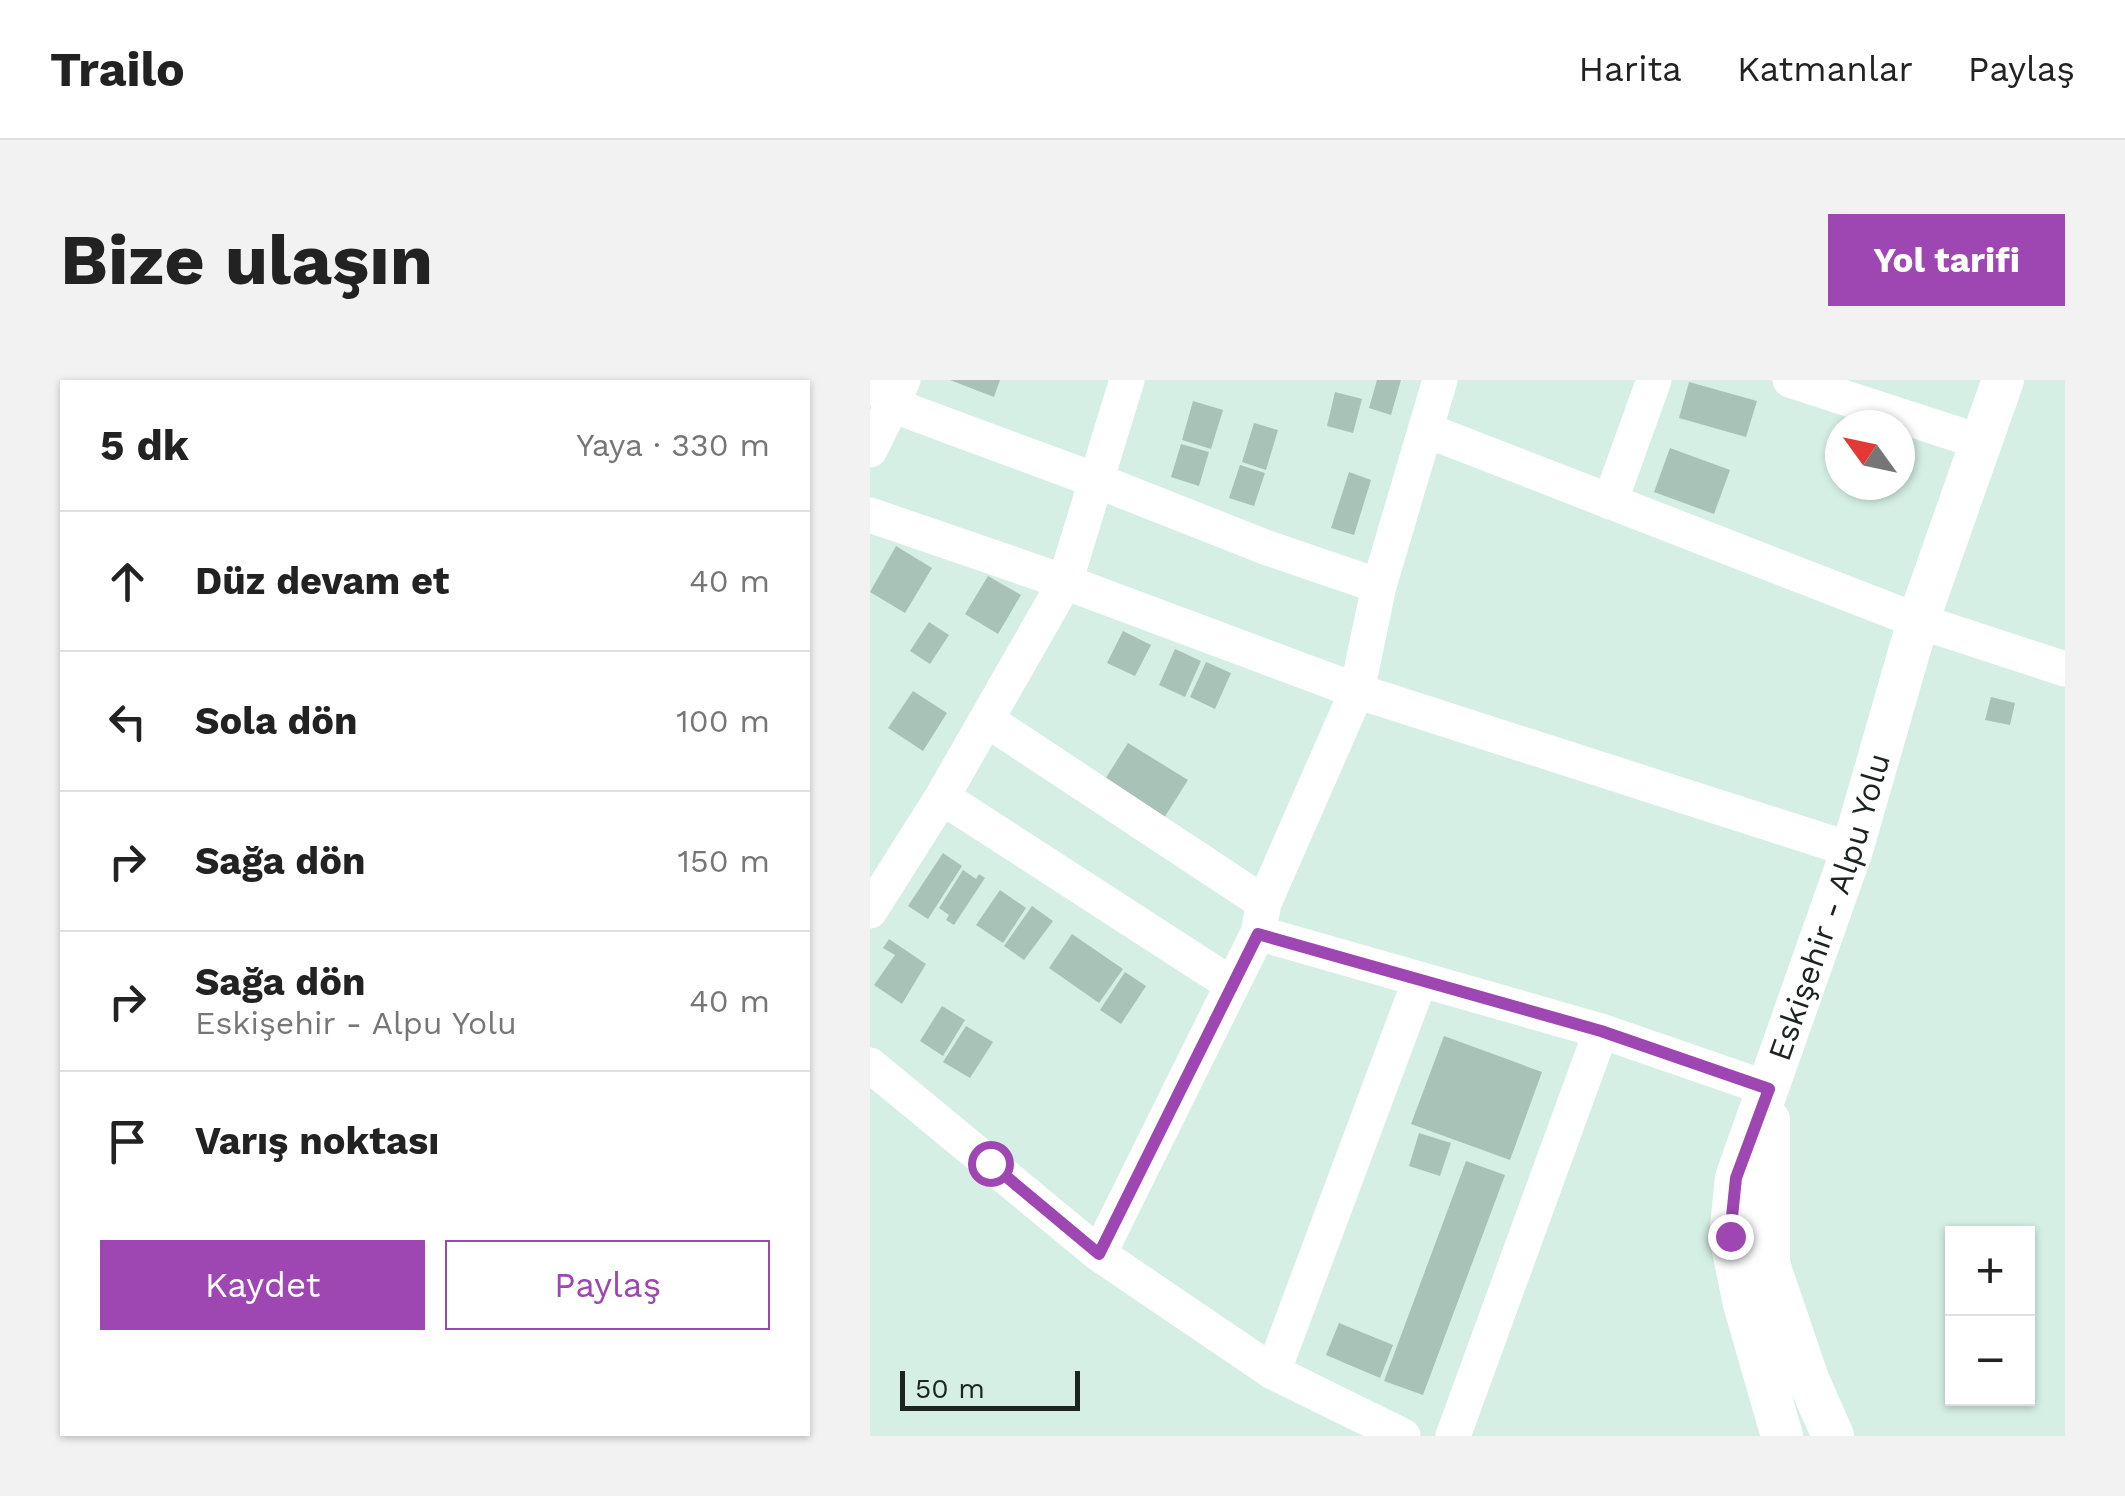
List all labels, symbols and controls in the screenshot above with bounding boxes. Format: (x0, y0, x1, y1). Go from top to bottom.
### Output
text: Trailo (50, 41, 185, 98)
text: Harita (1579, 48, 1682, 90)
text: Katmanlar (1737, 48, 1913, 90)
text: Paylaş (1968, 48, 2075, 90)
button: Yol tarifi (1828, 214, 2065, 306)
text: Bize ulaşın (60, 219, 433, 301)
north arrow (1825, 410, 1915, 500)
text: 5 dk (100, 421, 189, 470)
text: Yaya · 330 m (576, 426, 770, 464)
icon: ahead (100, 554, 155, 609)
text: Düz devam et (195, 559, 449, 603)
text: 40 m (689, 562, 770, 600)
icon: left (100, 694, 155, 749)
text: Sola dön (195, 699, 358, 743)
text: 100 m (676, 702, 770, 740)
street label: Eskişehir - Alpu Yolu (1760, 749, 1898, 1066)
icon: right (100, 834, 155, 889)
text: Sağa dön (195, 839, 366, 883)
text: 150 m (678, 842, 770, 880)
text: Sağa dön (195, 960, 366, 1004)
icon: right (100, 974, 155, 1029)
text: 40 m (689, 982, 770, 1020)
text: Eskişehir - Alpu Yolu (195, 1004, 517, 1042)
icon: arrive (100, 1114, 155, 1169)
text: Varış noktası (195, 1119, 439, 1163)
route start (968, 1141, 1014, 1187)
route end (1708, 1214, 1754, 1260)
map controls (1945, 1226, 2035, 1406)
button: + (1945, 1226, 2035, 1316)
button: Kaydet (100, 1240, 425, 1330)
button: Paylaş (445, 1240, 770, 1330)
button: − (1945, 1316, 2035, 1406)
scale bar (900, 1366, 1080, 1410)
text: 50 m (915, 1372, 985, 1405)

